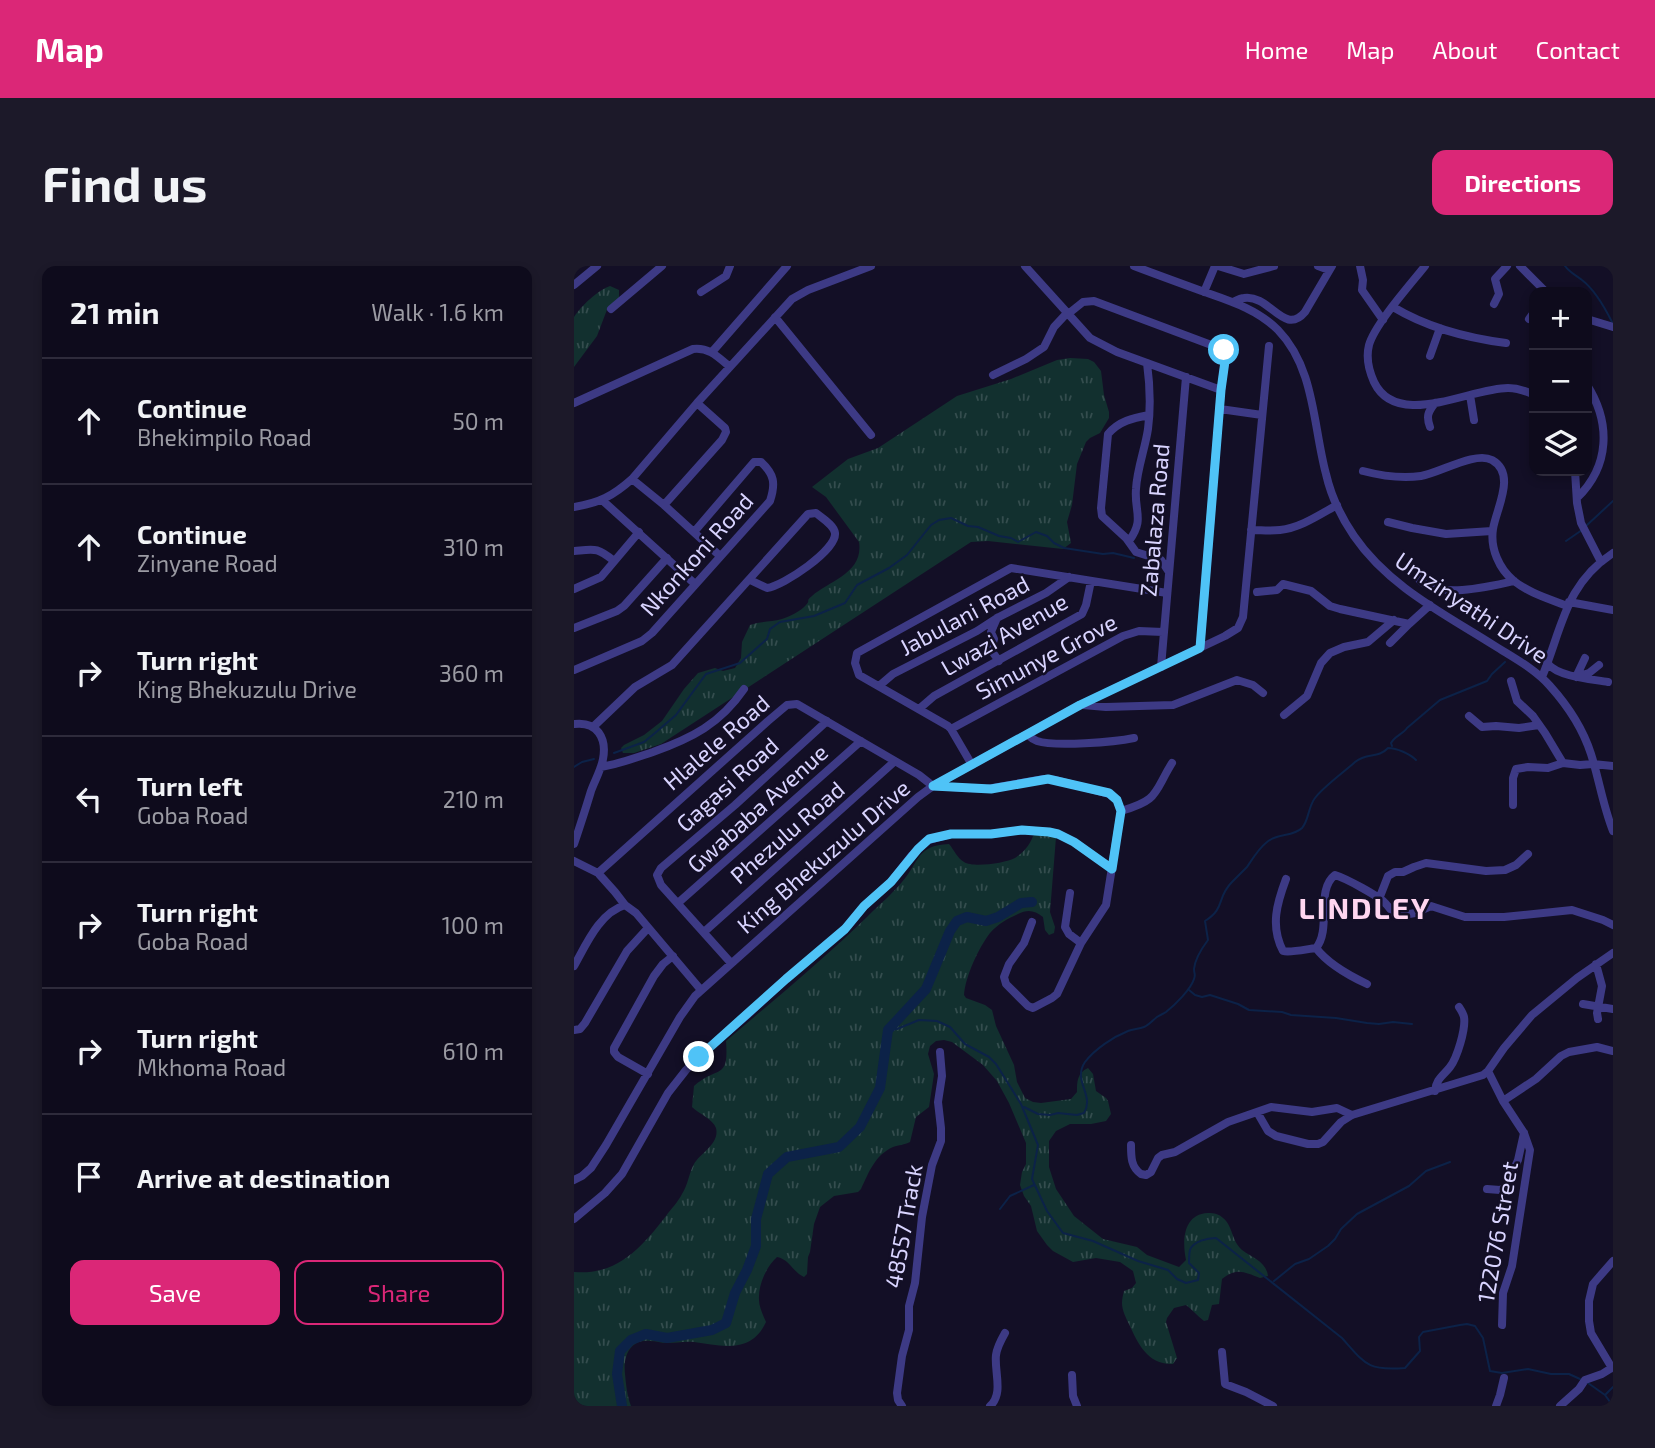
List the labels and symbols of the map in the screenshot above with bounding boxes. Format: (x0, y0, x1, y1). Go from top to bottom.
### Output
route start (1208, 334, 1239, 365)
street label: Zabalaza Road (1133, 442, 1175, 598)
street label: Nkonkoni Road (634, 487, 758, 621)
street label: Umzinyathi Drive (1390, 545, 1554, 669)
street label: Jabulani Road (894, 569, 1034, 661)
street label: Lwazi Avenue (936, 587, 1072, 681)
street label: Simunye Grove (971, 607, 1121, 705)
street label: Hlalele Road (657, 688, 775, 796)
street label: Gagasi Road (670, 731, 784, 837)
street label: Gwababa Avenue (681, 738, 833, 878)
street label: King Bhekuzulu Drive (731, 773, 915, 939)
street label: Phezulu Road (724, 775, 850, 889)
district label: LINDLEY (1299, 889, 1431, 925)
route end (683, 1041, 714, 1072)
street label: 122076 Street (1471, 1159, 1523, 1305)
street label: 48557 Track (878, 1162, 928, 1290)

